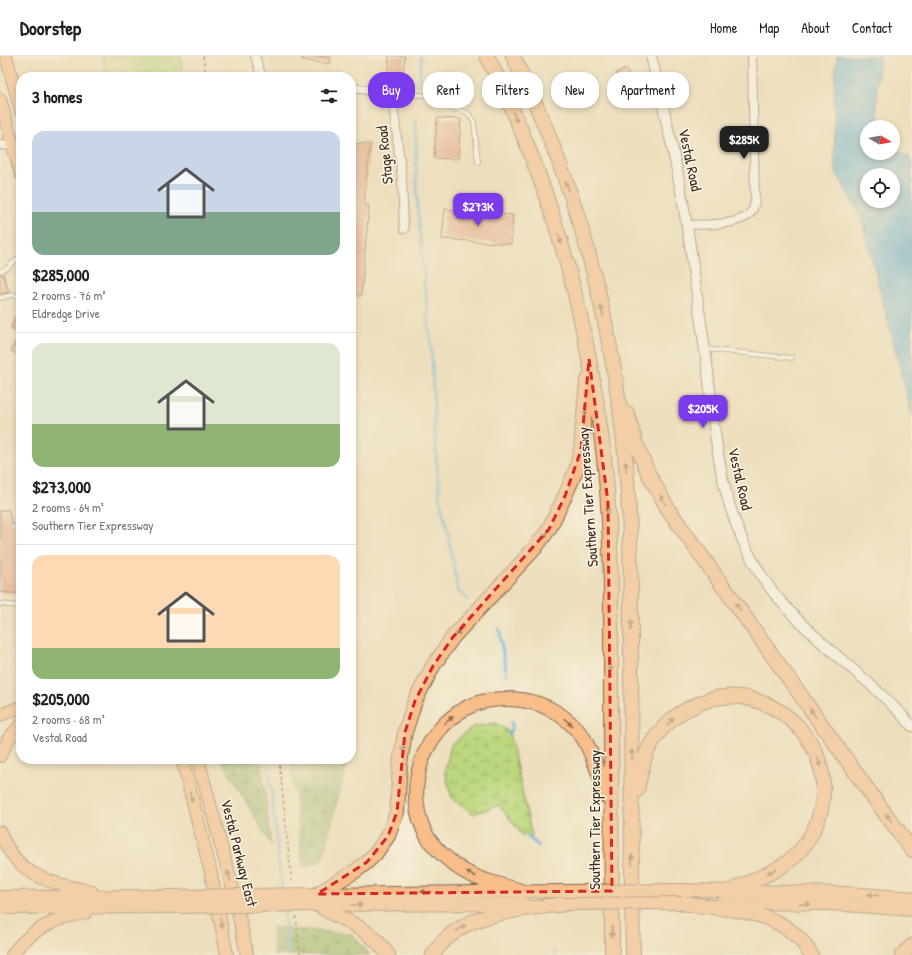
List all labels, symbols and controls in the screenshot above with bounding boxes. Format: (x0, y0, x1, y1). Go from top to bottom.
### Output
text: Doorstep (20, 15, 81, 41)
text: Home (710, 18, 737, 37)
text: Map (759, 18, 779, 37)
text: About (801, 18, 830, 37)
text: Contact (852, 18, 892, 37)
chip: Buy (368, 72, 415, 108)
chip: Rent (423, 72, 474, 108)
chip: Filters (482, 72, 543, 108)
chip: New (551, 72, 599, 108)
chip: Apartment (607, 72, 689, 108)
text: 3 homes (32, 85, 82, 108)
icon: filters (318, 85, 340, 107)
one-way arrow (512, 111, 518, 122)
north arrow (860, 120, 900, 160)
map controls (860, 120, 900, 208)
street label: Stage Road (371, 125, 398, 185)
pin: $285K (716, 126, 772, 160)
street label: Vestal Road (674, 127, 707, 193)
text: $285K (729, 130, 759, 148)
icon: home (150, 157, 222, 229)
button: locate (860, 168, 900, 208)
one-way arrow (563, 179, 569, 191)
pin: $273K (450, 193, 506, 227)
text: $273K (462, 197, 494, 215)
one-way arrow (557, 233, 563, 245)
text: $285,000 (32, 263, 89, 286)
text: 2 rooms · 76 m² (32, 286, 105, 304)
text: Eldredge Drive (32, 304, 100, 322)
one-way arrow (599, 305, 605, 317)
icon: home (150, 369, 222, 441)
pin: $205K (675, 395, 731, 429)
text: $205K (688, 399, 718, 417)
one-way arrow (582, 405, 589, 417)
street label: Southern Tier Expressway (572, 426, 603, 568)
street label: Vestal Road (723, 446, 758, 512)
one-way arrow (623, 461, 629, 473)
text: $273,000 (32, 475, 91, 498)
one-way arrow (660, 494, 667, 506)
text: 2 rooms · 64 m² (32, 498, 104, 516)
one-way arrow (605, 502, 611, 515)
text: Southern Tier Expressway (32, 516, 154, 534)
one-way arrow (542, 528, 550, 539)
icon: home (150, 581, 222, 653)
one-way arrow (734, 601, 742, 612)
one-way arrow (628, 618, 634, 631)
one-way arrow (455, 626, 464, 636)
one-way arrow (608, 660, 614, 673)
text: $205,000 (32, 687, 90, 710)
one-way arrow (809, 707, 817, 718)
text: 2 rooms · 68 m² (32, 710, 105, 728)
one-way arrow (444, 716, 455, 725)
one-way arrow (563, 717, 573, 726)
one-way arrow (665, 717, 674, 727)
text: Vestal Road (32, 728, 87, 746)
one-way arrow (400, 740, 406, 752)
one-way arrow (629, 748, 635, 761)
street label: Southern Tier Expressway (584, 750, 605, 890)
one-way arrow (816, 756, 822, 768)
one-way arrow (189, 791, 195, 803)
street label: Vestal Parkway East (216, 797, 263, 910)
one-way arrow (885, 813, 893, 824)
one-way arrow (629, 853, 635, 866)
one-way arrow (766, 868, 778, 875)
one-way arrow (226, 870, 232, 882)
one-way arrow (465, 871, 477, 878)
one-way arrow (419, 889, 432, 895)
one-way arrow (867, 891, 879, 898)
one-way arrow (799, 901, 812, 907)
one-way arrow (351, 902, 364, 908)
one-way arrow (219, 917, 225, 929)
one-way arrow (455, 925, 467, 932)
one-way arrow (609, 926, 615, 939)

